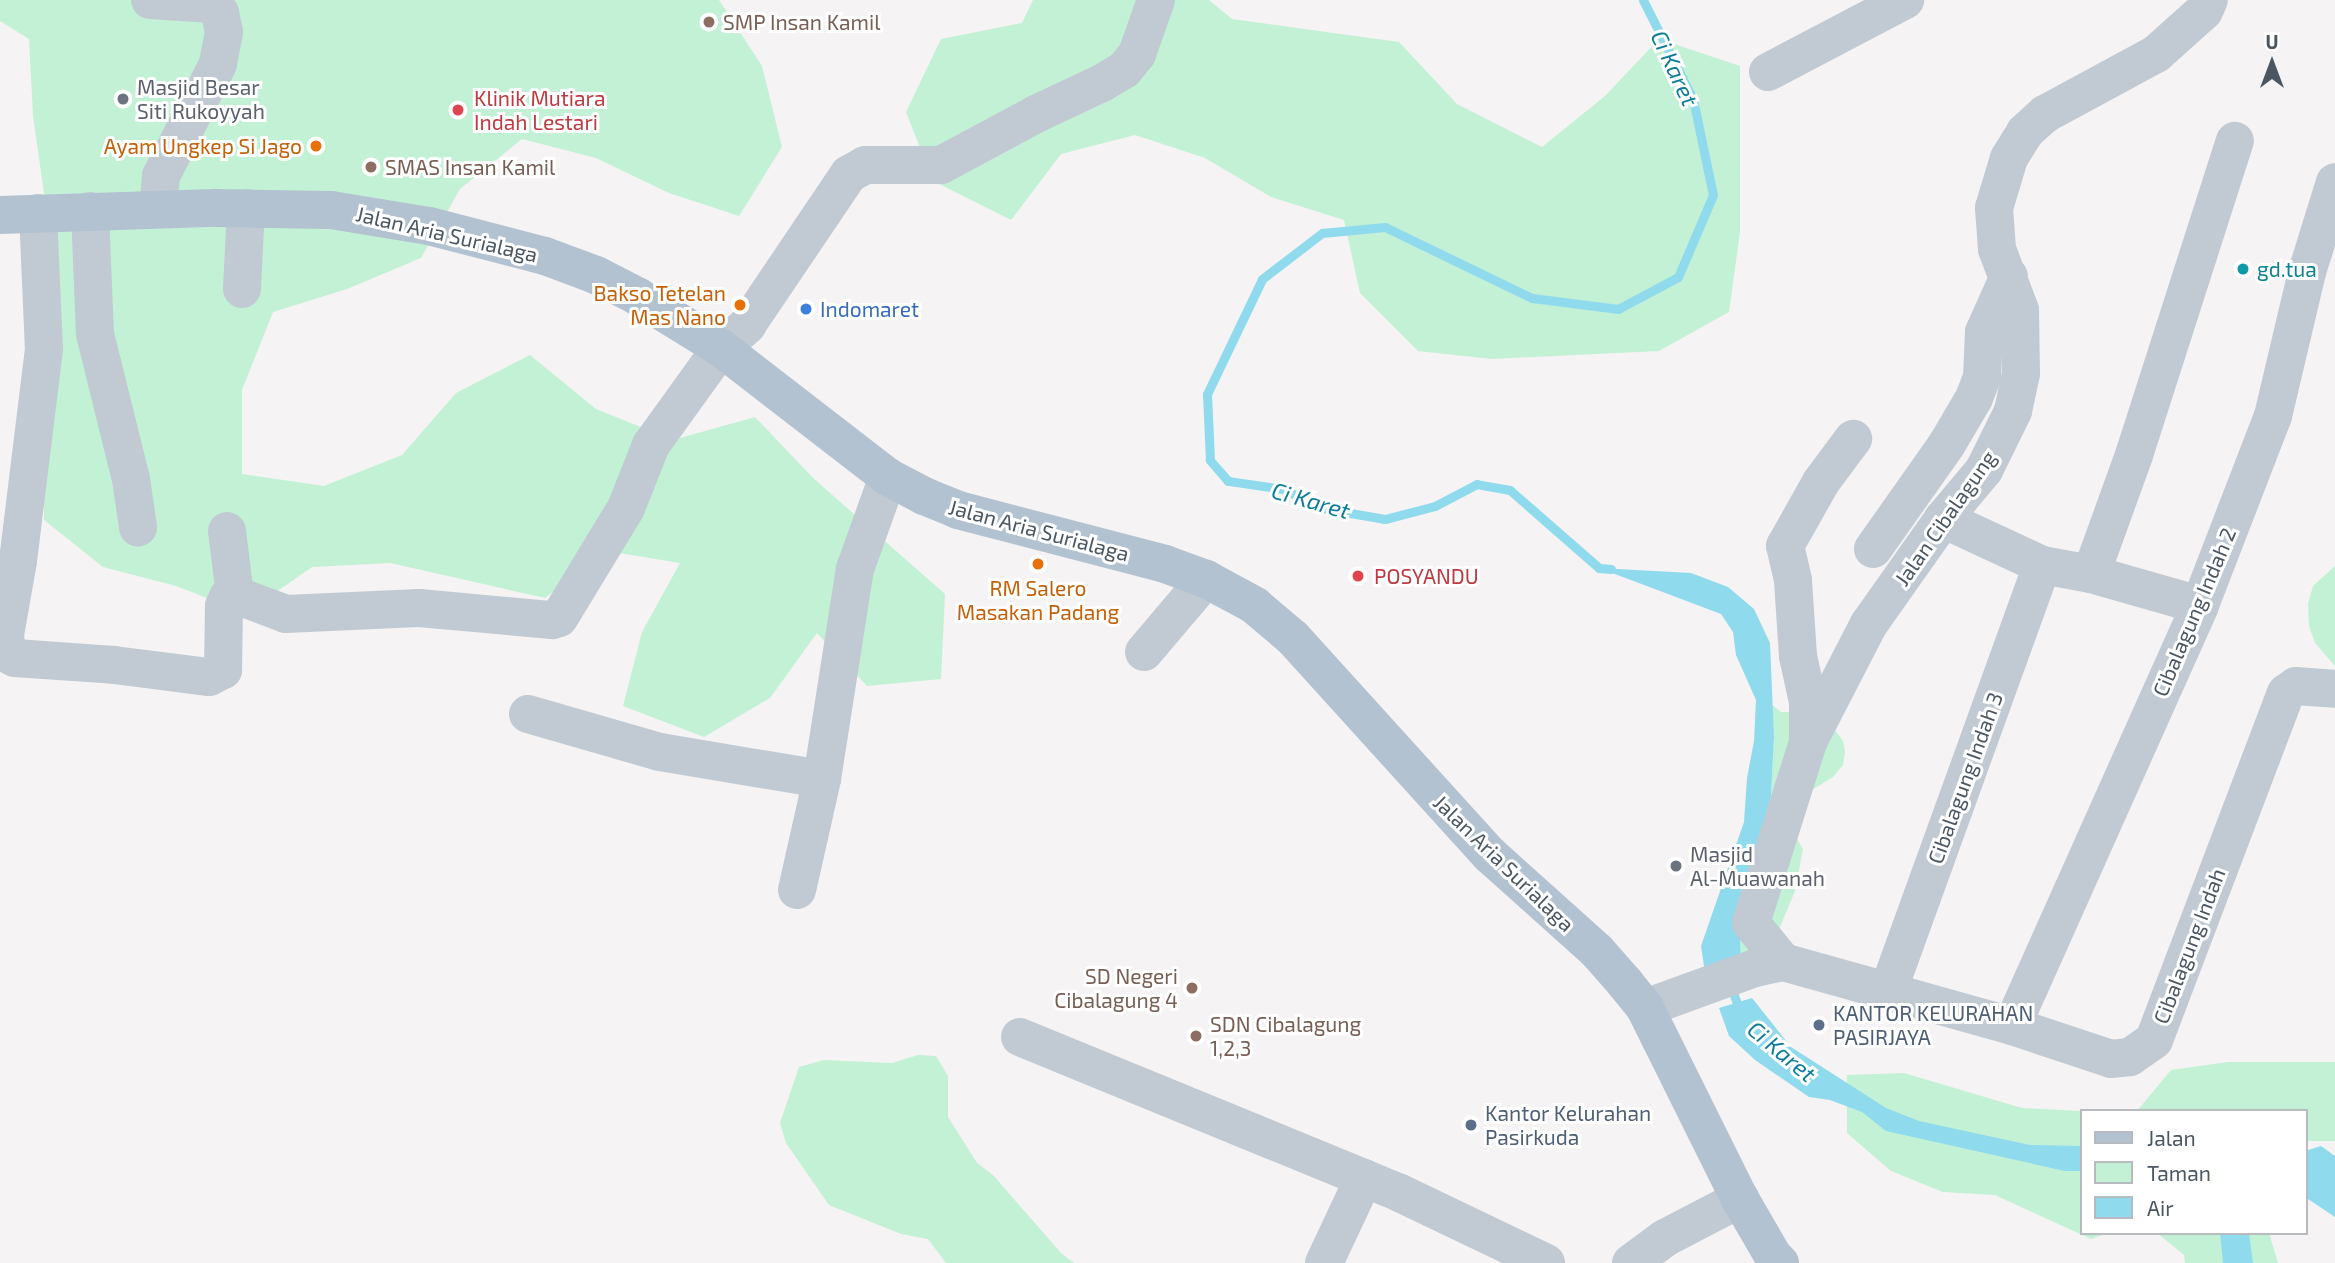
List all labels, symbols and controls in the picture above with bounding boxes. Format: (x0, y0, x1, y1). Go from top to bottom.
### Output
place label: SMP Insan Kamil (723, 9, 881, 35)
marker: SMP Insan Kamil (701, 14, 717, 30)
water label: Ci Karet (1646, 26, 1704, 110)
north arrow (2237, 28, 2307, 98)
text: U (2265, 30, 2279, 53)
place label: Masjid Besar Siti Rukoyyah (137, 74, 265, 124)
place label: Klinik Mutiara Indah Lestari (474, 85, 606, 135)
marker: Masjid Besar Siti Rukoyyah (115, 91, 131, 107)
marker: Klinik Mutiara Indah Lestari (448, 100, 468, 120)
place label: Ayam Ungkep Si Jago (103, 133, 302, 159)
marker: Ayam Ungkep Si Jago (308, 138, 324, 154)
place label: SMAS Insan Kamil (385, 154, 555, 180)
marker: SMAS Insan Kamil (363, 159, 379, 175)
street label: Jalan Aria Surialaga (354, 201, 540, 267)
place label: gd.tua (2257, 256, 2317, 282)
marker: gd.tua (2235, 261, 2251, 277)
place label: Bakso Tetelan Mas Nano (593, 280, 726, 330)
place label: Indomaret (820, 296, 919, 322)
marker: Bakso Tetelan Mas Nano (732, 297, 748, 313)
marker: Indomaret (798, 301, 814, 317)
street label: Jalan Cibalagung (1889, 445, 2001, 591)
water label: Ci Karet (1269, 476, 1353, 524)
street label: Jalan Aria Surialaga (946, 494, 1132, 566)
street label: Cibalagung Indah 2 (2147, 524, 2241, 700)
marker: RM Salero Masakan Padang (1030, 556, 1046, 572)
place label: POSYANDU (1374, 563, 1479, 589)
marker: POSYANDU (1348, 566, 1368, 586)
place label: RM Salero Masakan Padang (957, 575, 1119, 625)
street label: Cibalagung Indah 3 (1922, 689, 2008, 867)
street label: Jalan Aria Surialaga (1428, 789, 1580, 937)
place label: Masjid Al-Muawanah (1690, 841, 1825, 891)
marker: Masjid Al-Muawanah (1668, 858, 1684, 874)
street label: Cibalagung Indah (2148, 865, 2230, 1027)
place label: SD Negeri Cibalagung 4 (1054, 963, 1178, 1013)
marker: SD Negeri Cibalagung 4 (1184, 980, 1200, 996)
place label: KANTOR KELURAHAN PASIRJAYA (1833, 1000, 2033, 1050)
place label: SDN Cibalagung 1,2,3 (1210, 1011, 1361, 1061)
water label: Ci Karet (1742, 1015, 1822, 1087)
marker: KANTOR KELURAHAN PASIRJAYA (1811, 1017, 1827, 1033)
marker: SDN Cibalagung 1,2,3 (1188, 1028, 1204, 1044)
place label: Kantor Kelurahan Pasirkuda (1485, 1100, 1652, 1150)
legend (2080, 1109, 2307, 1235)
marker: Kantor Kelurahan Pasirkuda (1463, 1117, 1479, 1133)
text: Jalan (2147, 1125, 2196, 1150)
text: Taman (2147, 1160, 2211, 1185)
text: Air (2147, 1195, 2174, 1220)

